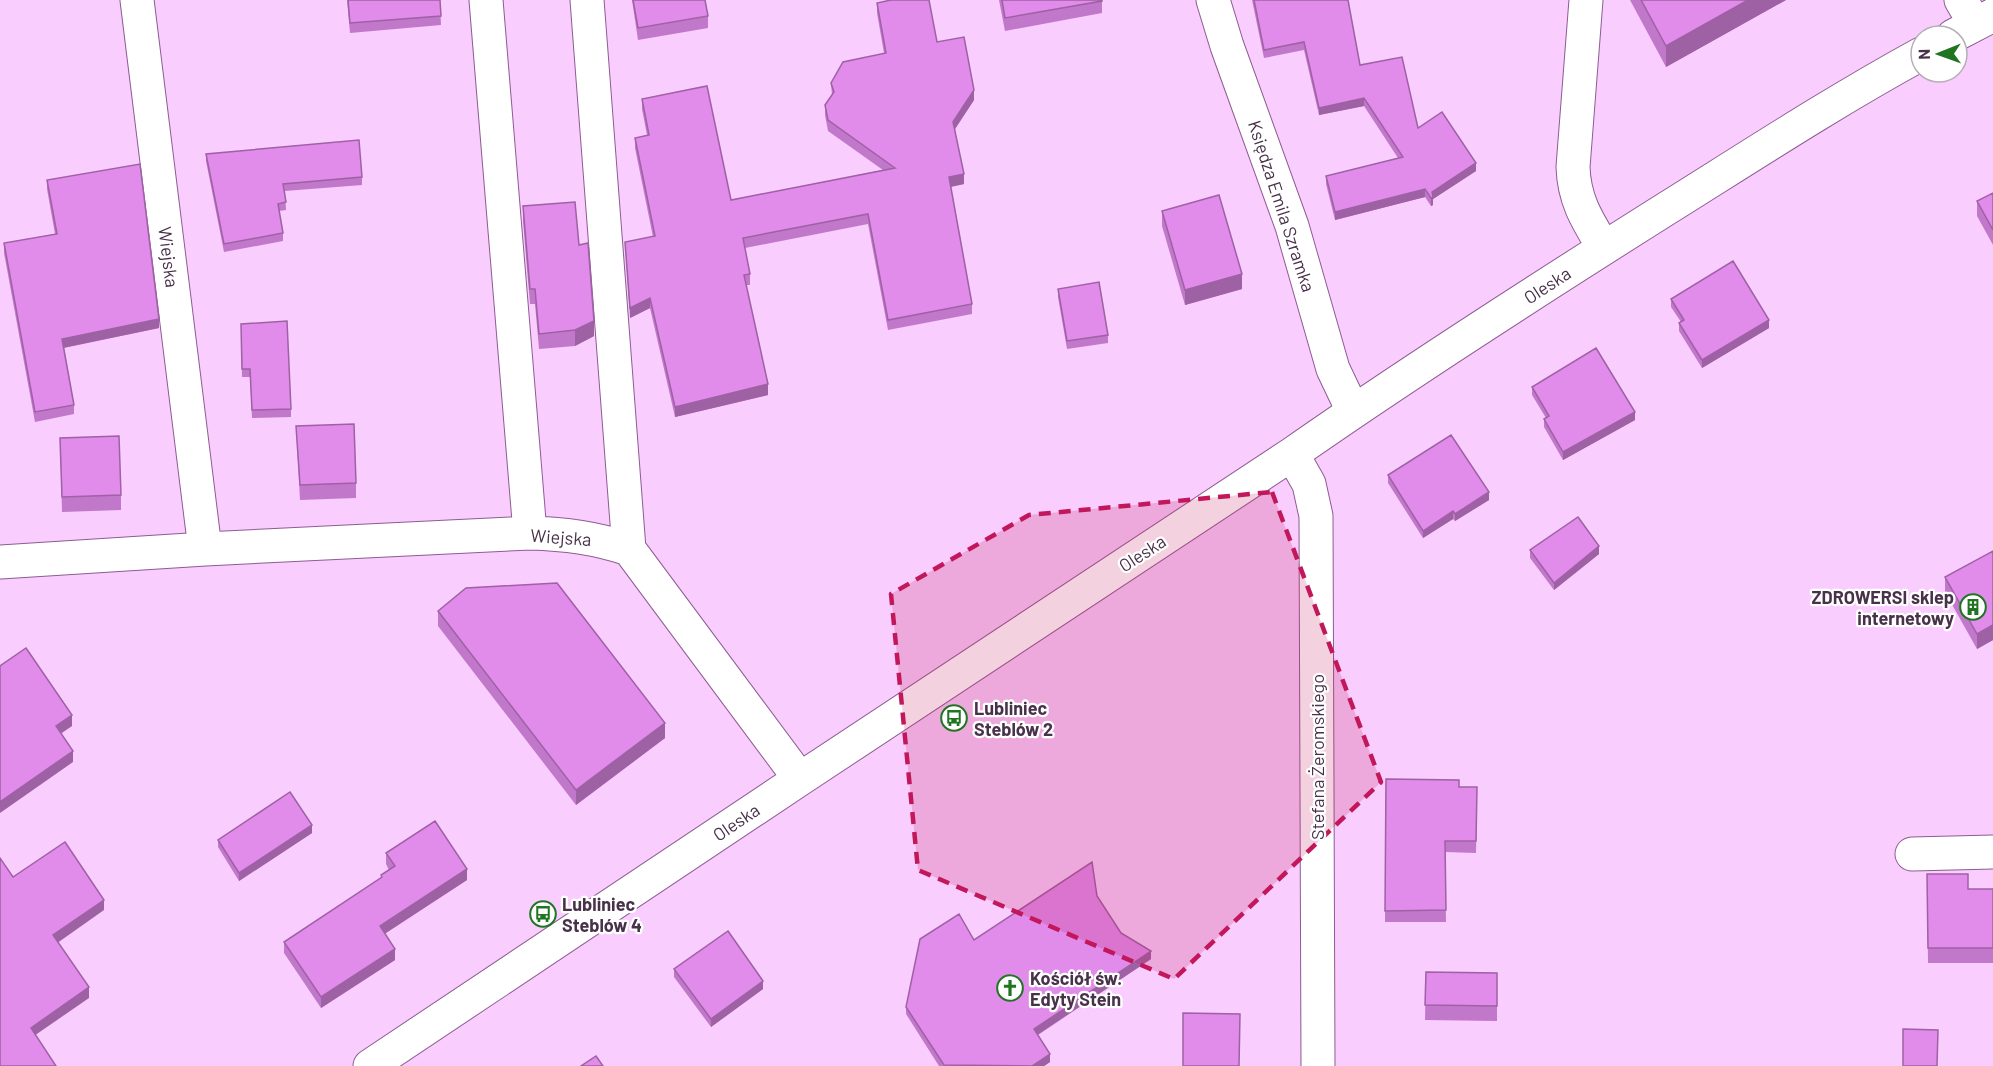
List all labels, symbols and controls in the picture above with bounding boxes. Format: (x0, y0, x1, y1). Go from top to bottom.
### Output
north arrow (1909, 24, 1969, 84)
text: N (1914, 49, 1933, 60)
street label: Księdza Emila Szramka (1244, 118, 1320, 294)
street label: Wiejska (154, 225, 184, 289)
street label: Oleska (1519, 262, 1575, 308)
street label: Wiejska (530, 524, 592, 550)
street label: Oleska (1114, 530, 1170, 576)
place label: ZDROWERSI sklep internetowy (1812, 586, 1954, 629)
building icon: ZDROWERSI sklep internetowy (1958, 592, 1988, 622)
street label: Stefana Żeromskiego (1306, 674, 1328, 840)
place label: Lubliniec Steblów 2 (974, 697, 1053, 740)
bus stop icon: Lubliniec Steblów 2 (939, 703, 969, 733)
street label: Oleska (709, 798, 763, 846)
place label: Lubliniec Steblów 4 (562, 893, 642, 936)
bus stop icon: Lubliniec Steblów 4 (528, 899, 558, 929)
place label: Kościół św. Edyty Stein (1030, 967, 1122, 1010)
church icon: Kościół św. Edyty Stein (995, 973, 1025, 1003)

